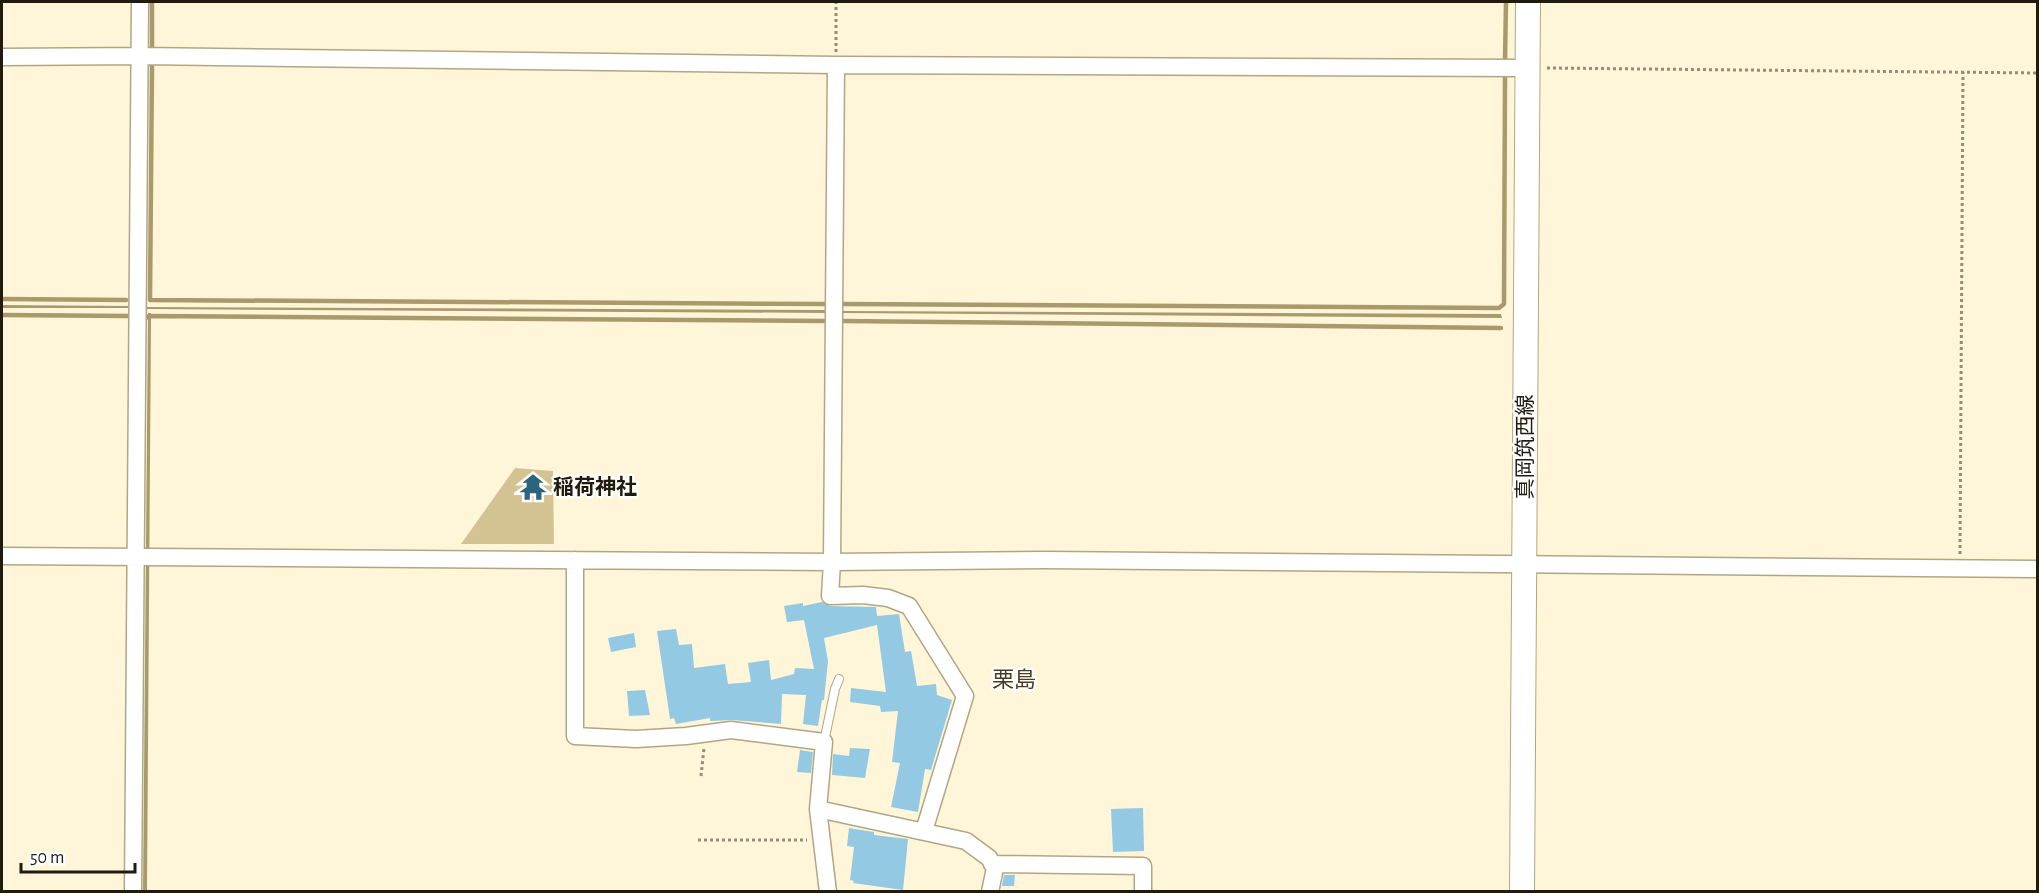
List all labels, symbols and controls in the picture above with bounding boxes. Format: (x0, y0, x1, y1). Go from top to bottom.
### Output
street label: 真岡筑西線 (1514, 395, 1536, 500)
temple icon: 稲荷神社 (518, 472, 548, 502)
place label: 稲荷神社 (553, 475, 637, 498)
district label: 栗島 (992, 668, 1036, 691)
scale bar (21, 836, 135, 874)
text: 50 m (30, 849, 64, 867)

